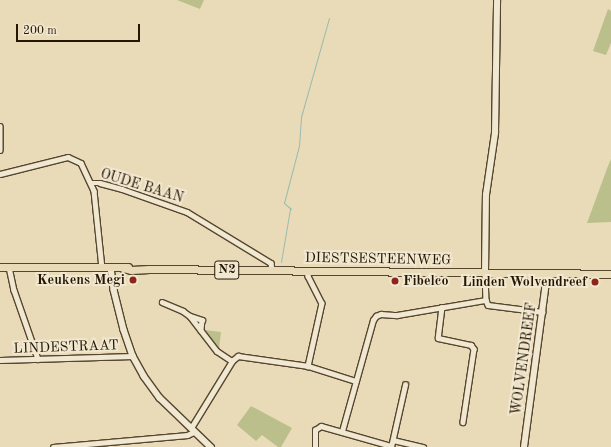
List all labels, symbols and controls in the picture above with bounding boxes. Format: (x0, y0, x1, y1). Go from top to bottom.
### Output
scale bar (18, 16, 142, 42)
text: 200 m (23, 25, 57, 37)
street label: OUDE BAAN (98, 165, 186, 207)
street label: DIESTSESTEENWEG (305, 249, 451, 269)
road number: N2 (214, 259, 240, 281)
place label: Keukens Megi (37, 272, 125, 288)
place label: Fibelco (403, 273, 448, 289)
place label: Linden Wolvendreef (462, 274, 587, 290)
marker: Keukens Megi (128, 275, 138, 285)
marker: Fibelco (390, 276, 400, 286)
marker: Linden Wolvendreef (590, 277, 600, 287)
street label: WOLVENDREEF (508, 302, 540, 416)
street label: LINDESTRAAT (13, 337, 119, 357)

